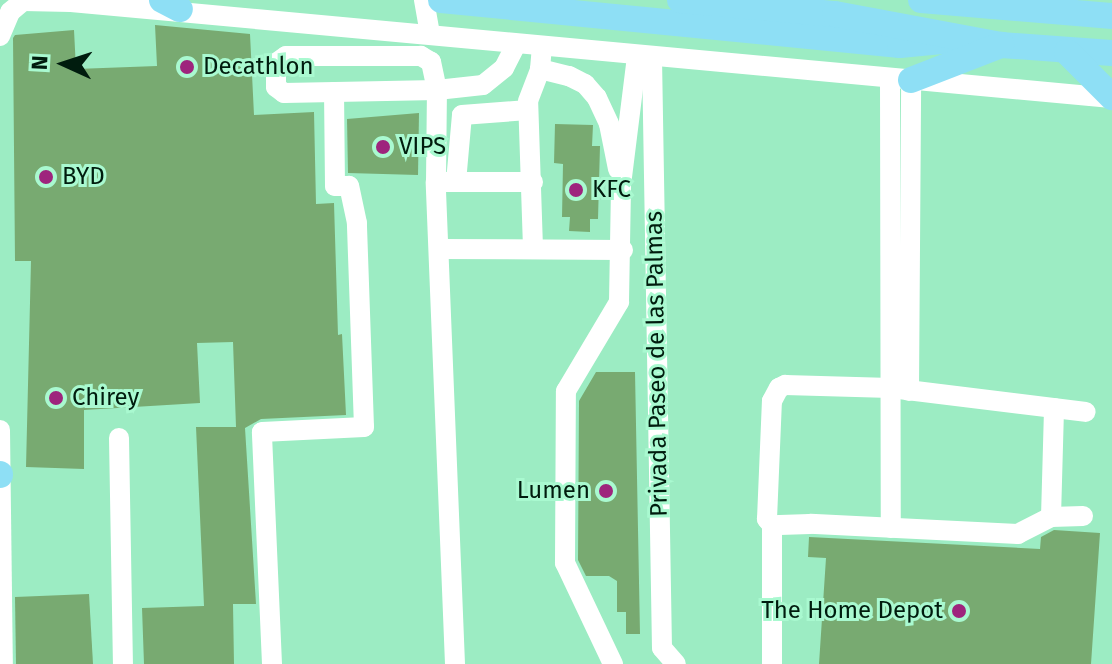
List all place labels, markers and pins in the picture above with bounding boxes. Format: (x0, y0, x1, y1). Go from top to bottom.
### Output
place label: Decathlon (203, 53, 314, 81)
marker: Decathlon (178, 58, 196, 76)
place label: VIPS (399, 133, 446, 161)
marker: VIPS (374, 138, 392, 156)
place label: BYD (62, 163, 105, 191)
marker: BYD (37, 168, 55, 186)
place label: KFC (592, 176, 631, 204)
marker: KFC (567, 181, 585, 199)
place label: Chirey (72, 384, 139, 412)
marker: Chirey (47, 389, 65, 407)
place label: Lumen (517, 477, 590, 505)
marker: Lumen (597, 482, 615, 500)
place label: The Home Depot (761, 597, 943, 625)
marker: The Home Depot (950, 602, 968, 620)

